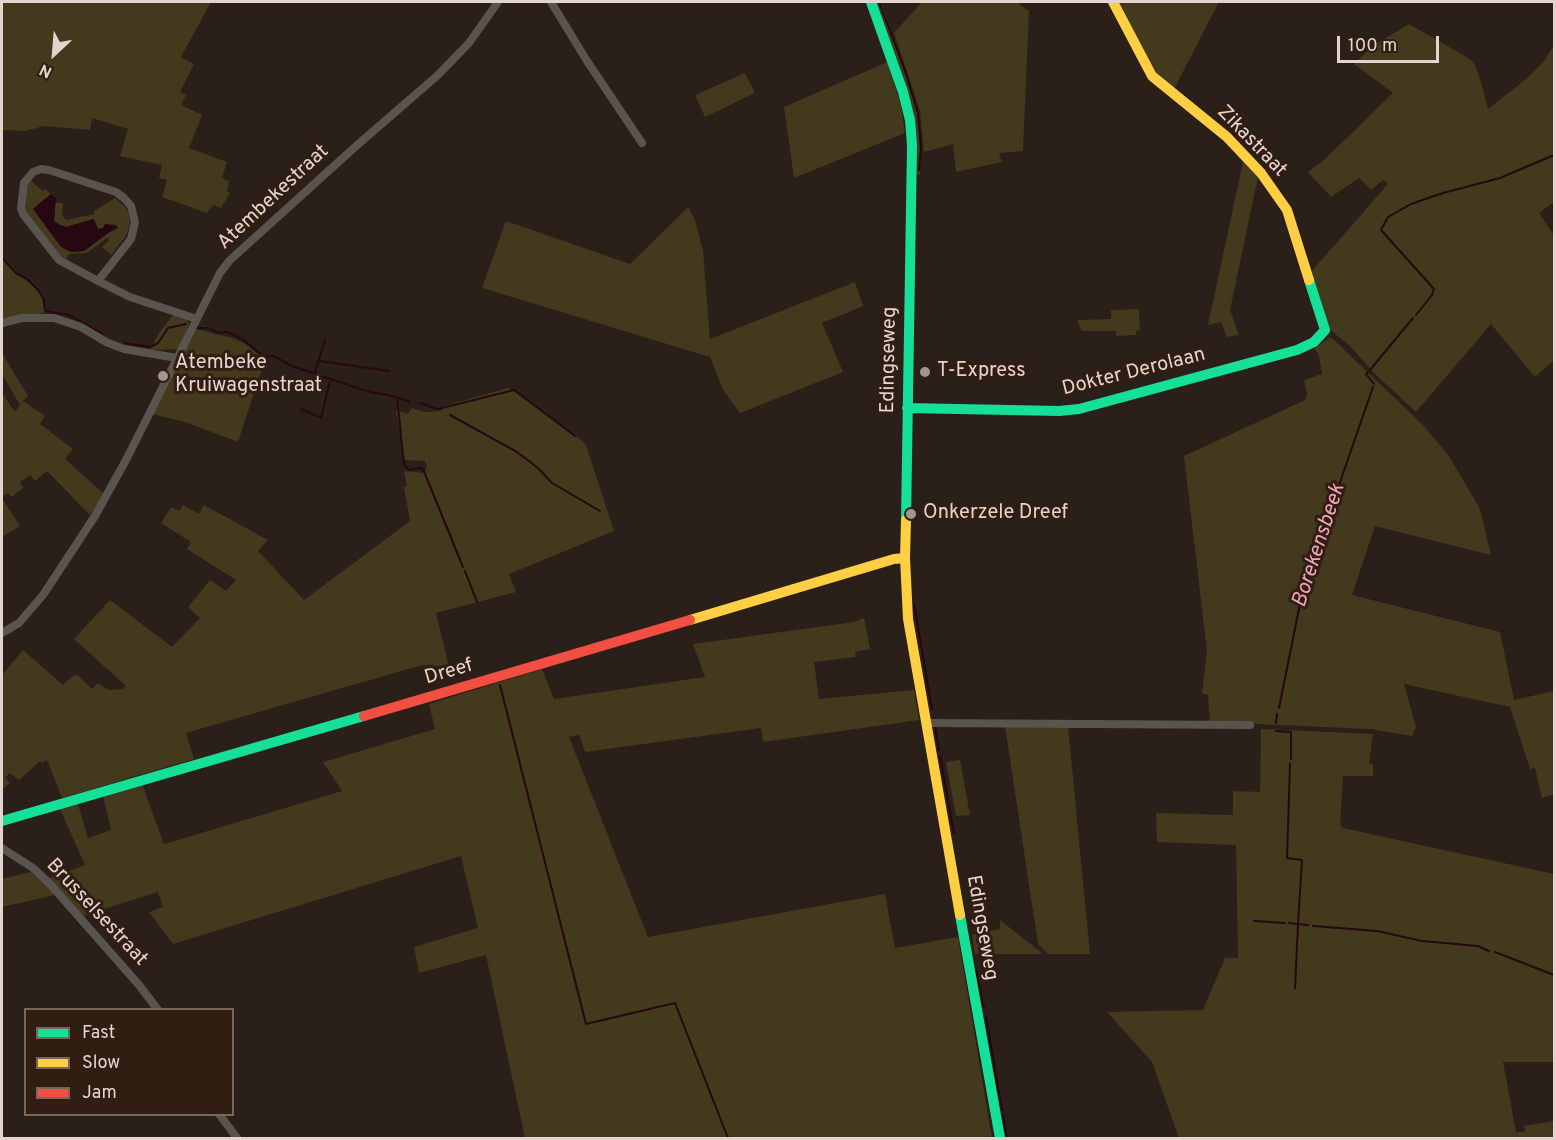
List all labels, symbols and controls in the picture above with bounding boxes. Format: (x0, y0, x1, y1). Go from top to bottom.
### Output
north arrow (24, 24, 84, 84)
scale bar (1340, 24, 1442, 62)
text: 100 m (1348, 35, 1397, 58)
text: N (37, 59, 56, 82)
street label: Zikastraat (1211, 101, 1291, 183)
street label: Atembekestraat (213, 140, 335, 256)
street label: Edingseweg (877, 306, 903, 414)
street label: Dokter Derolaan (1060, 344, 1208, 402)
place label: Atembeke Kruiwagenstraat (175, 352, 322, 399)
place label: T-Express (937, 360, 1026, 384)
marker: T-Express (918, 365, 932, 379)
marker: Atembeke Kruiwagenstraat (156, 369, 170, 383)
water label: Borekensbeek (1288, 481, 1352, 611)
place label: Onkerzele Dreef (923, 502, 1068, 526)
marker: Onkerzele Dreef (904, 507, 918, 521)
street label: Dreef (422, 655, 476, 691)
street label: Brusselsestraat (40, 854, 152, 972)
street label: Edingseweg (960, 873, 1002, 983)
legend (24, 1008, 234, 1116)
text: Fast (82, 1022, 115, 1045)
text: Slow (82, 1052, 120, 1075)
text: Jam (82, 1082, 117, 1105)

